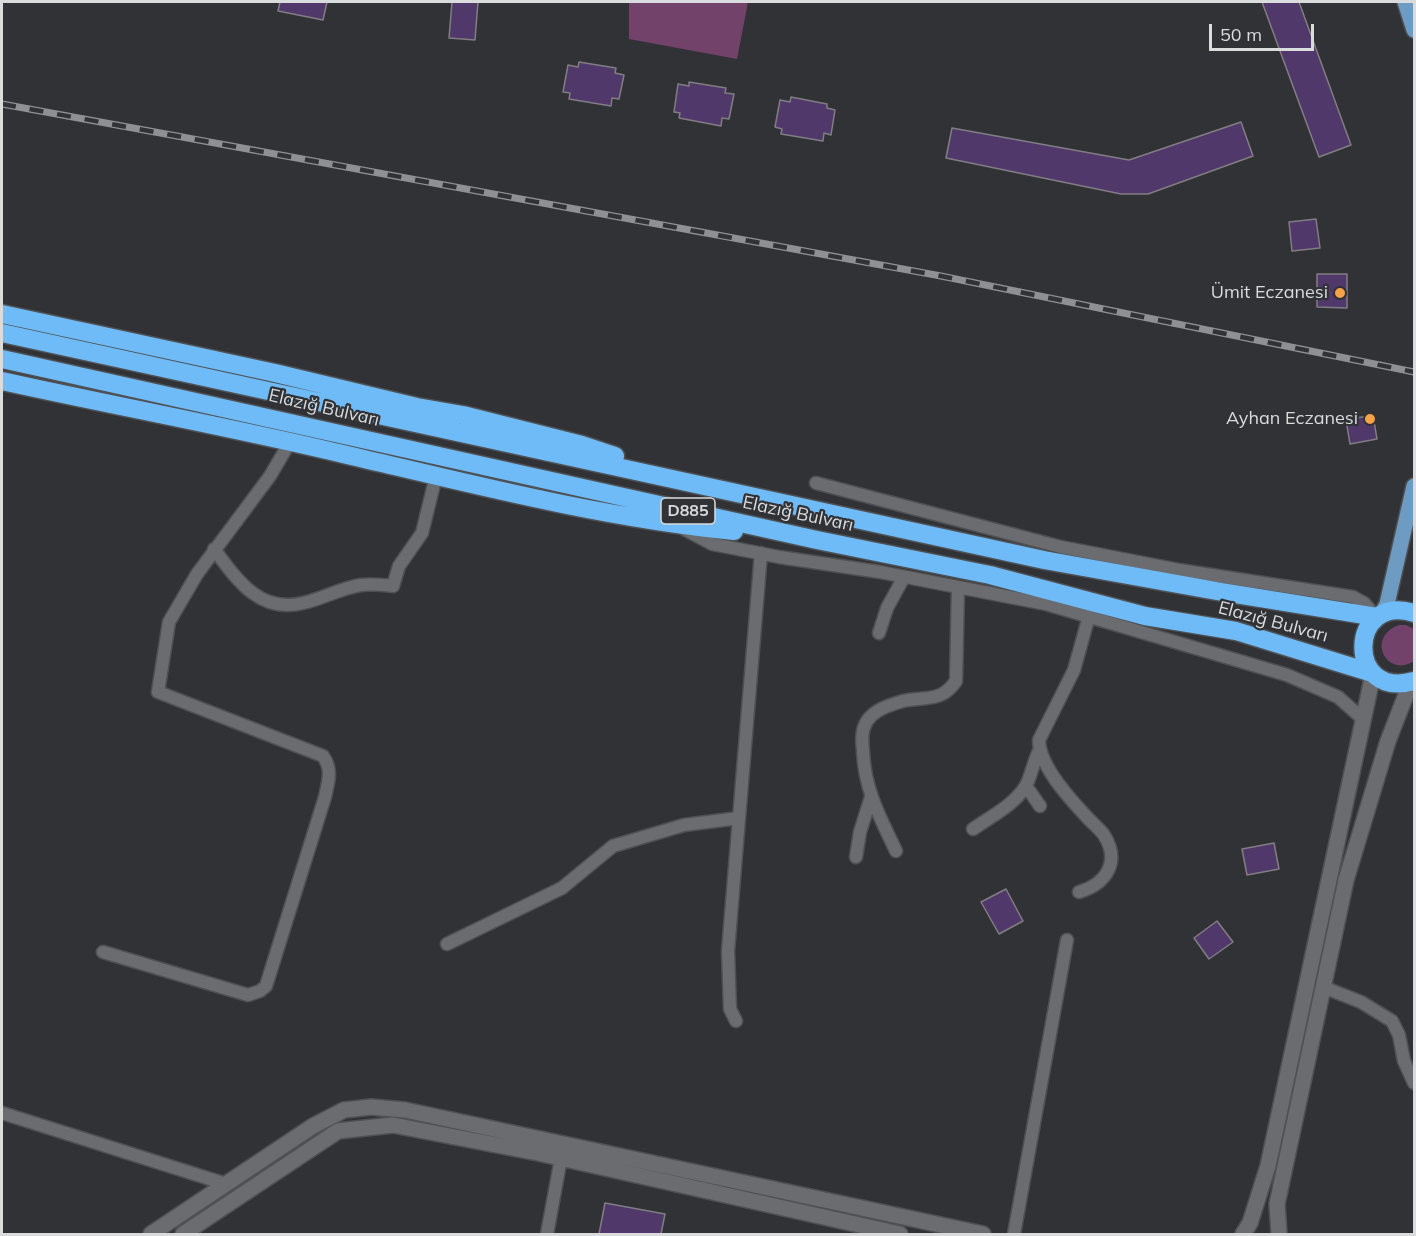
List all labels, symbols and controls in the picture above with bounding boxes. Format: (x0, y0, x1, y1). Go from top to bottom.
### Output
scale bar (1212, 12, 1317, 50)
text: 50 m (1220, 23, 1262, 46)
place label: Ümit Eczanesi (1211, 282, 1328, 304)
marker: Ümit Eczanesi (1333, 286, 1347, 300)
street label: Elazığ Bulvarı (267, 385, 381, 431)
place label: Ayhan Eczanesi (1226, 408, 1358, 430)
marker: Ayhan Eczanesi (1363, 412, 1377, 426)
street label: Elazığ Bulvarı (741, 492, 855, 536)
road number: D885 (661, 498, 715, 524)
street label: Elazığ Bulvarı (1216, 597, 1330, 647)

